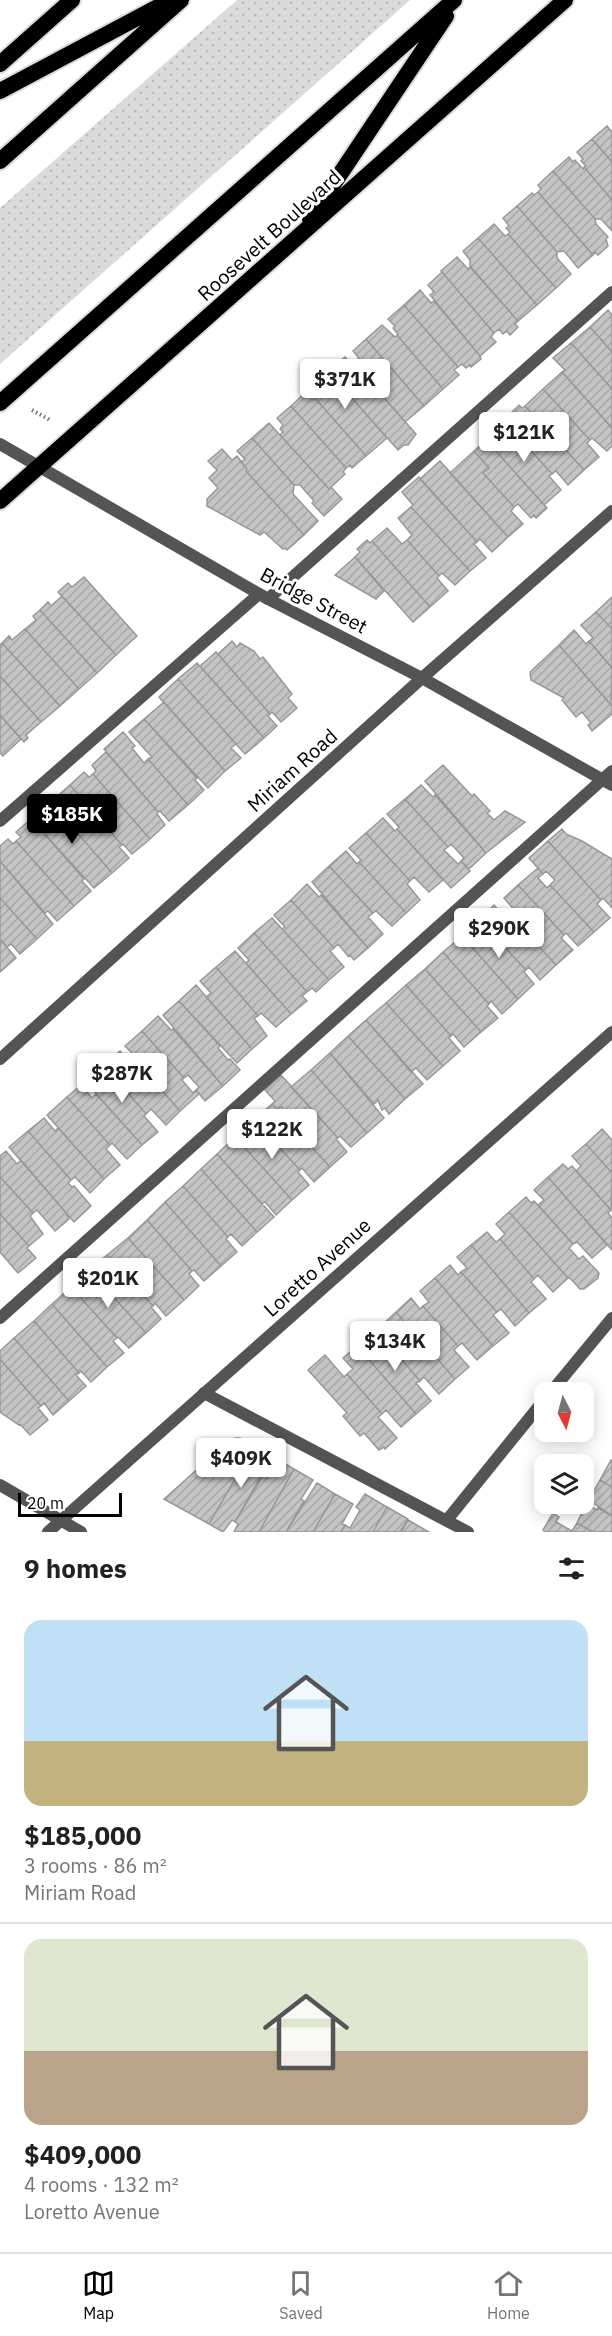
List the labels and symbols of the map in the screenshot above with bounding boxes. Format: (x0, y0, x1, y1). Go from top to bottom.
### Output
street label: Roosevelt Boulevard (192, 163, 346, 307)
pin: $371K (303, 359, 387, 410)
pin: $121K (482, 412, 566, 463)
street label: Bridge Street (256, 560, 372, 640)
street label: Miriam Road (241, 722, 343, 818)
pin: $185K (30, 794, 114, 845)
pin: $290K (457, 908, 541, 959)
pin: $287K (80, 1053, 164, 1104)
pin: $122K (230, 1109, 314, 1160)
street label: Loretto Avenue (258, 1212, 376, 1322)
pin: $201K (66, 1258, 150, 1309)
pin: $134K (353, 1321, 437, 1372)
north arrow (534, 1382, 594, 1442)
pin: $409K (199, 1438, 283, 1489)
scale bar (18, 1490, 122, 1518)

